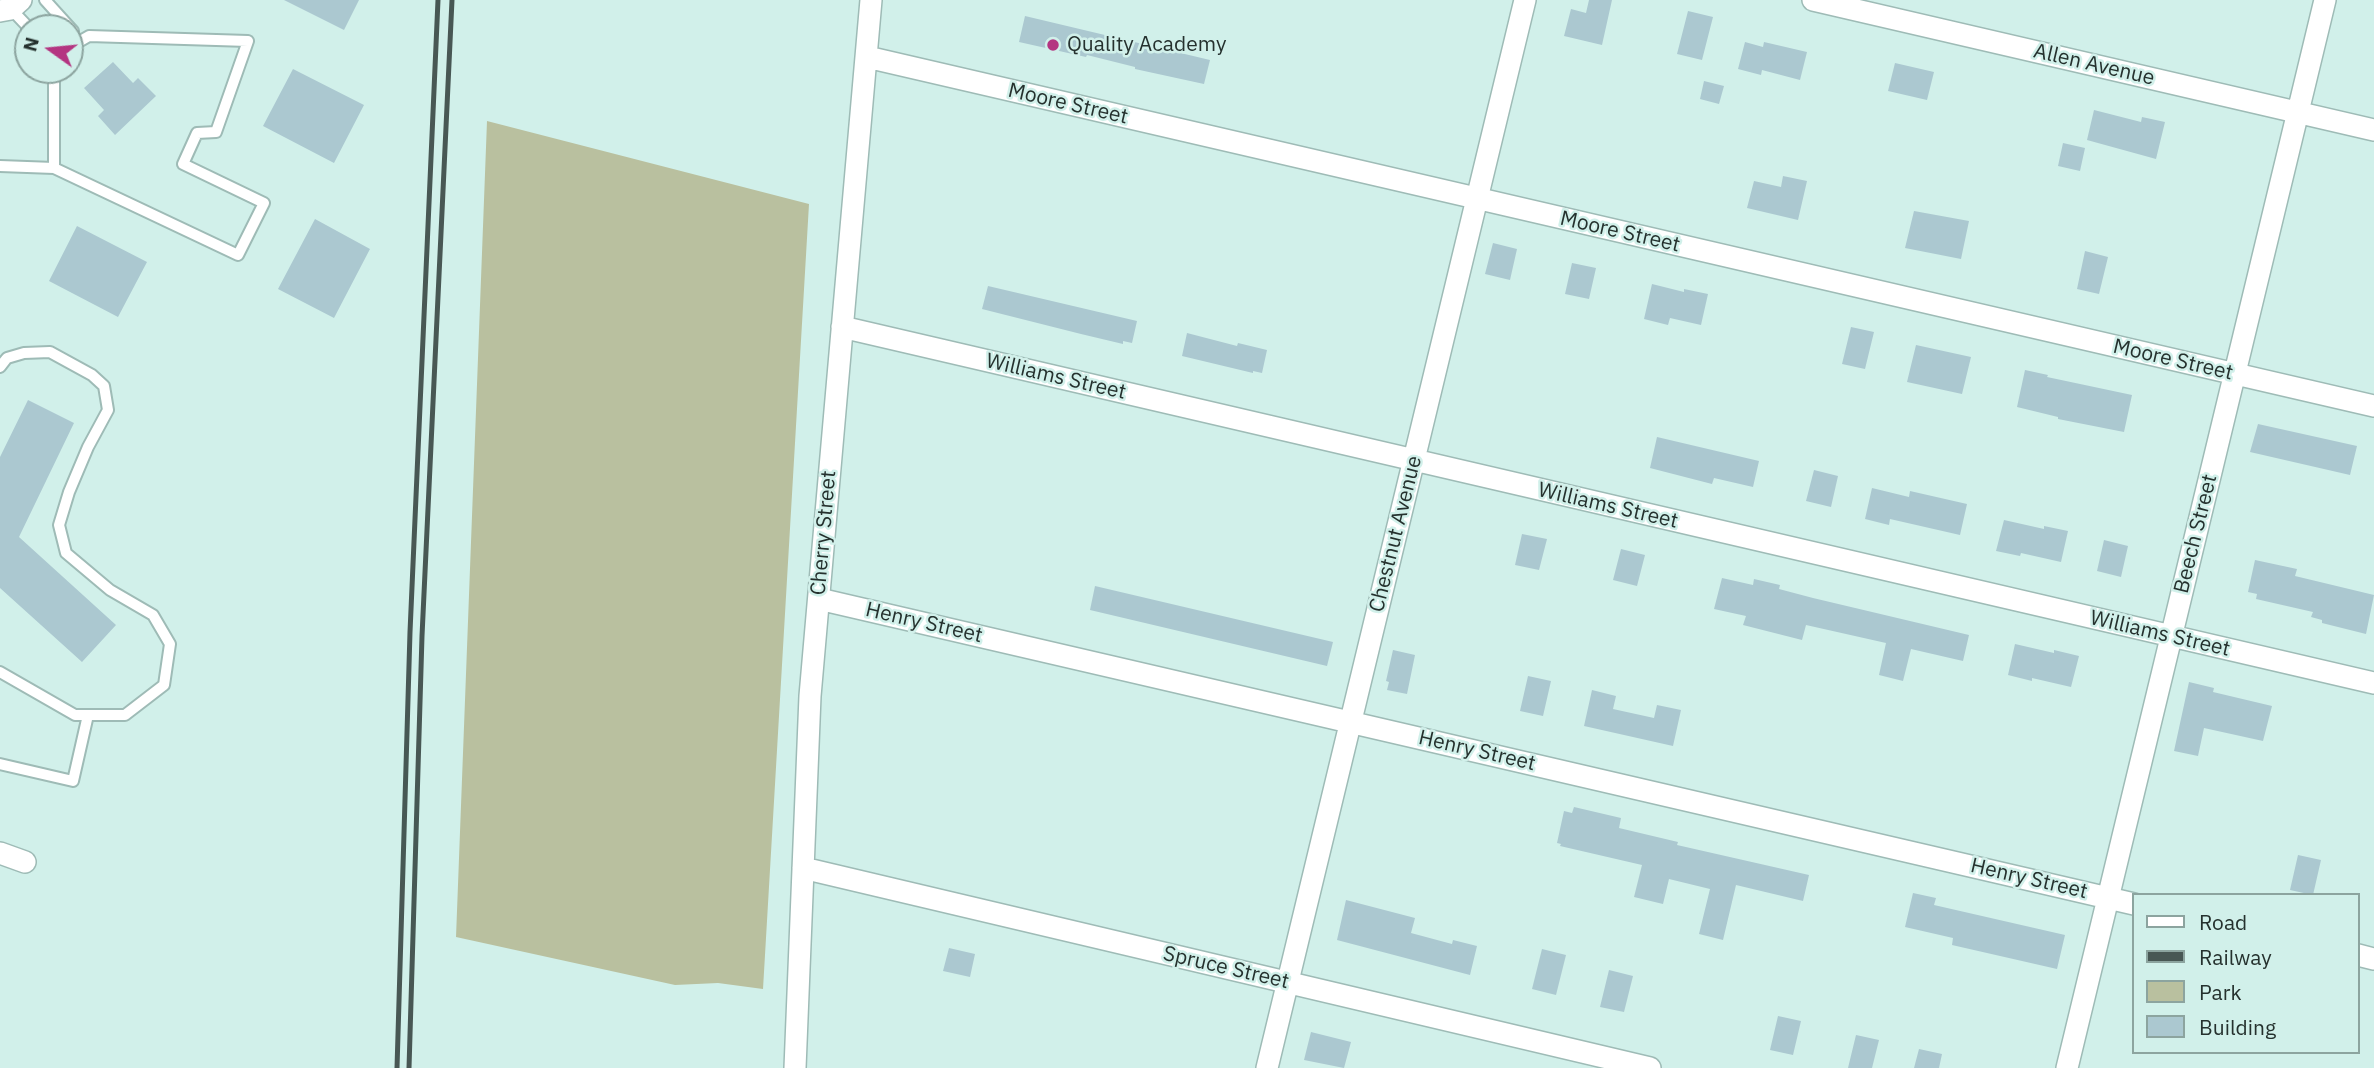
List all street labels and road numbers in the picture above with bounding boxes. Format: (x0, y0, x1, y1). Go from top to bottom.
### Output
street label: Allen Avenue (2031, 39, 2157, 91)
street label: Moore Street (1006, 78, 1130, 130)
street label: Moore Street (1558, 206, 1682, 258)
street label: Moore Street (2111, 334, 2235, 386)
street label: Williams Street (984, 349, 1128, 405)
street label: Chestnut Avenue (1364, 453, 1428, 615)
street label: Cherry Street (806, 470, 842, 596)
street label: Beech Street (2169, 472, 2223, 596)
street label: Williams Street (1536, 478, 1680, 534)
street label: Henry Street (863, 597, 985, 649)
street label: Williams Street (2088, 606, 2232, 662)
street label: Henry Street (1416, 725, 1538, 777)
street label: Henry Street (1968, 853, 2090, 905)
street label: Spruce Street (1161, 941, 1291, 995)

